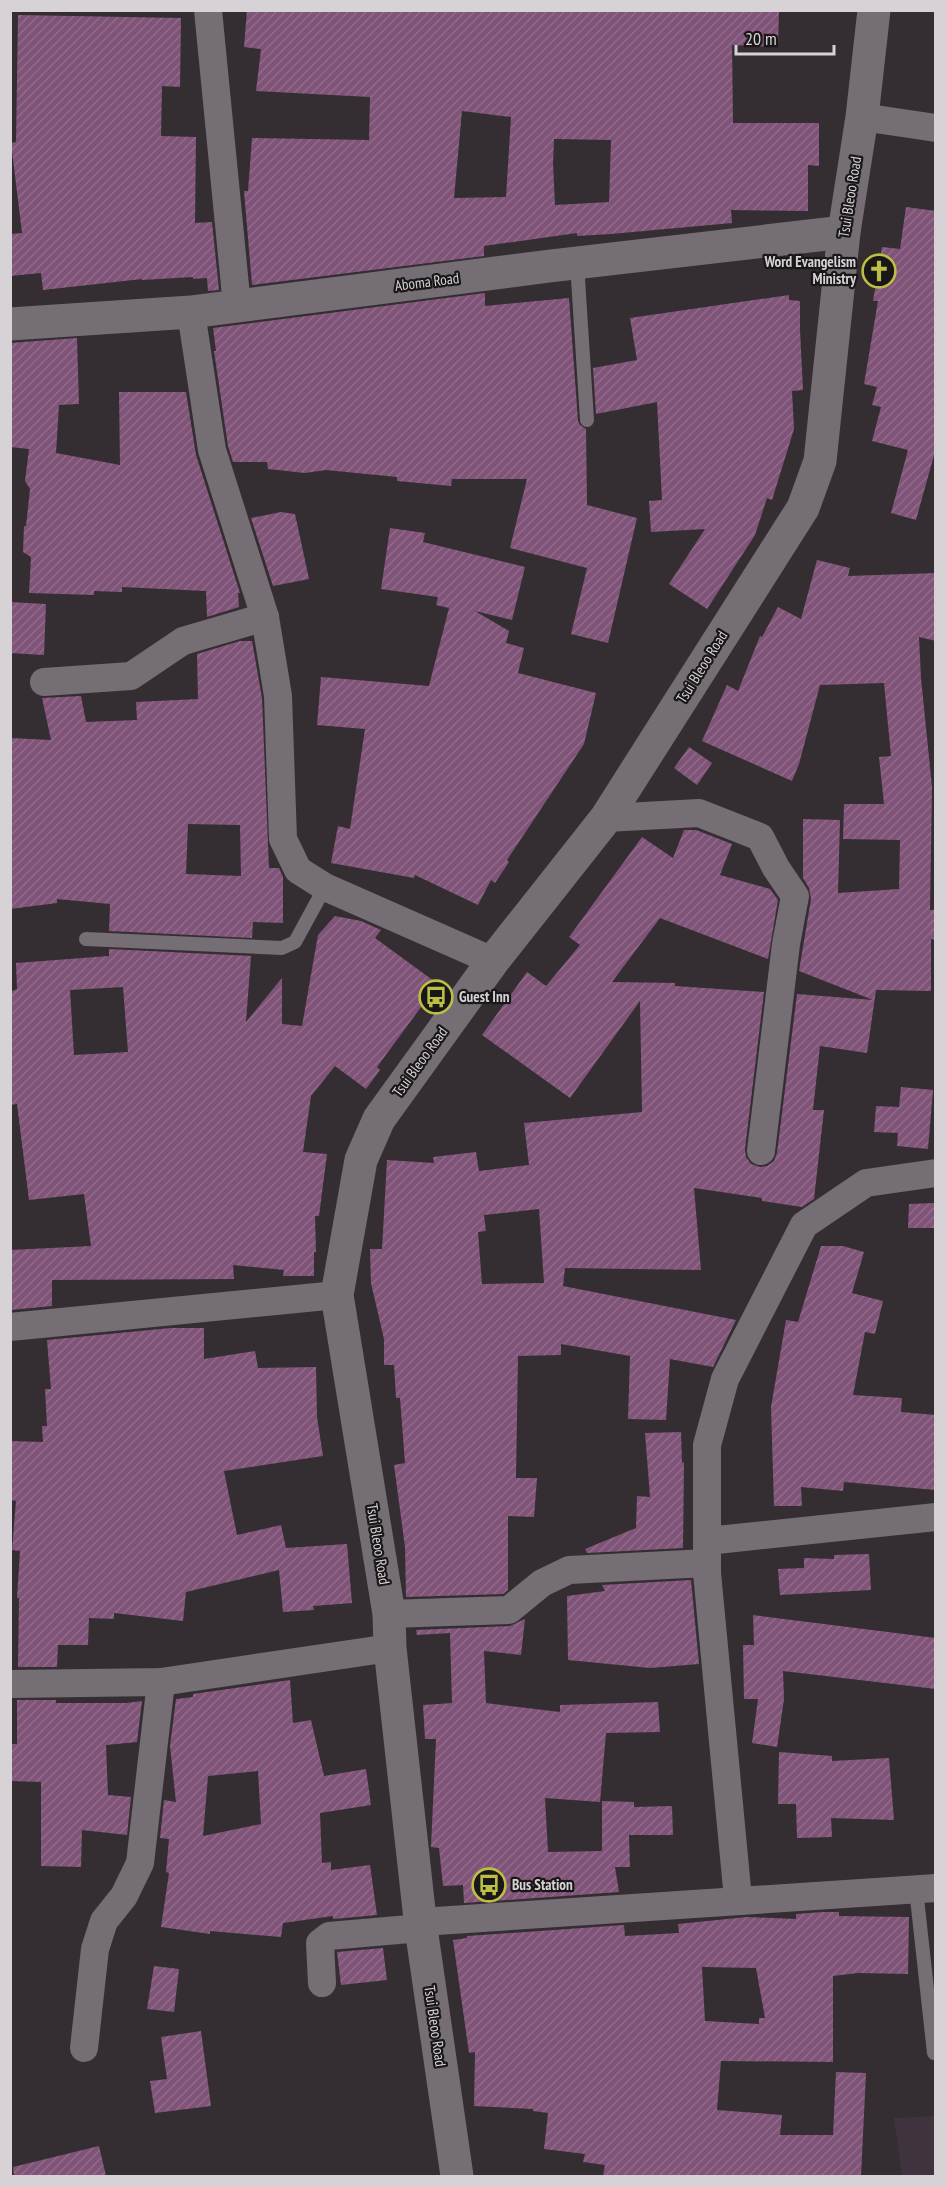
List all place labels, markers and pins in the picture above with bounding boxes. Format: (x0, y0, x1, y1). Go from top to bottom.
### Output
place label: Word Evangelism Ministry (763, 252, 857, 288)
church icon: Word Evangelism Ministry (861, 253, 897, 289)
bus stop icon: Guest Inn (418, 979, 454, 1015)
place label: Guest Inn (459, 987, 510, 1006)
bus stop icon: Bus Station (471, 1867, 507, 1903)
place label: Bus Station (512, 1875, 573, 1894)

